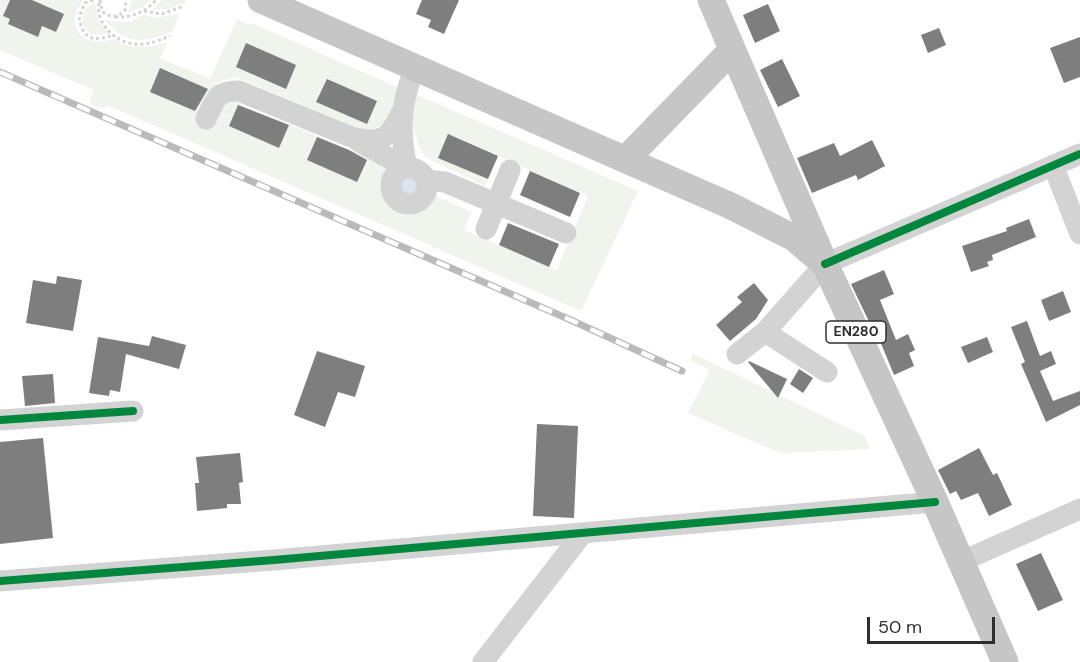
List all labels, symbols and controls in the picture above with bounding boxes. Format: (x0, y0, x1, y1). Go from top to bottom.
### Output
road number: EN280 (826, 321, 886, 343)
scale bar (870, 605, 998, 643)
text: 50 m (878, 615, 922, 639)

